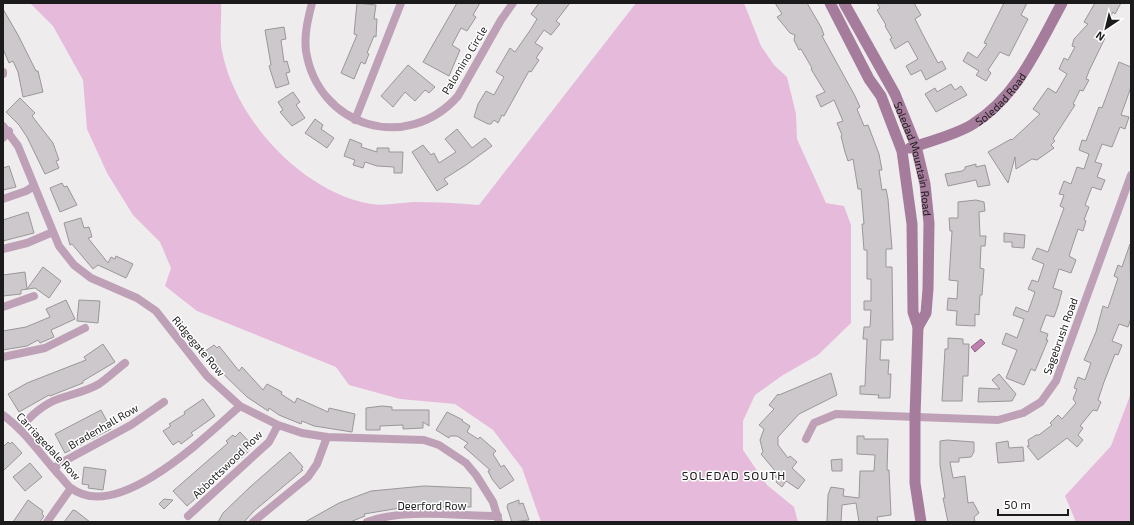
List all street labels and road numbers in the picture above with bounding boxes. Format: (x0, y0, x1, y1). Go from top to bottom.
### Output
street label: Palomino Circle (439, 23, 490, 96)
street label: Soledad Road (972, 70, 1028, 128)
street label: Soledad Mountain Road (892, 99, 935, 216)
street label: Sagebrush Road (1040, 296, 1080, 376)
street label: Ridgegate Row (170, 313, 228, 379)
street label: Bradenhall Row (66, 401, 140, 451)
street label: Carriagedale Row (14, 409, 84, 483)
street label: Abbottswood Row (189, 427, 265, 501)
street label: Deerford Row (398, 499, 466, 512)

